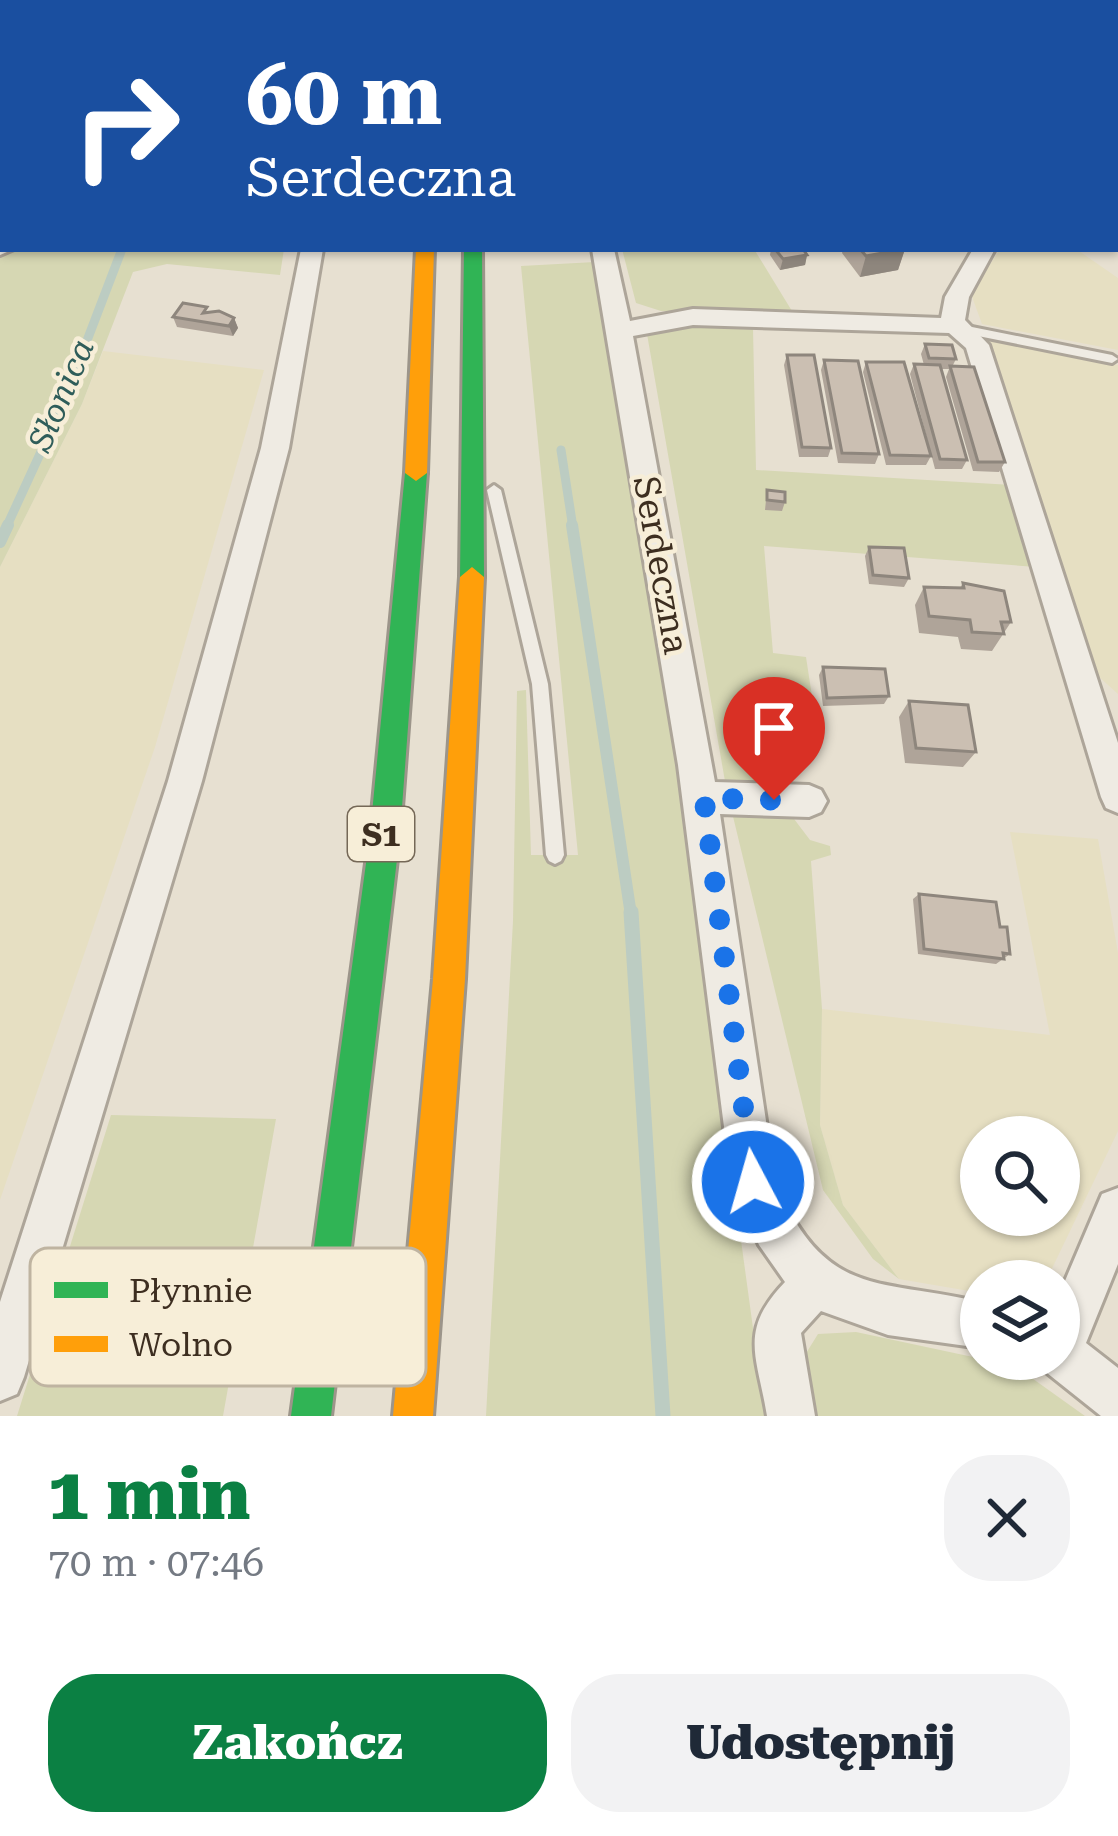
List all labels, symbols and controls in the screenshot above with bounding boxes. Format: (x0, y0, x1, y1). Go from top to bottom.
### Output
text: 60 m (246, 46, 442, 144)
icon: right (48, 48, 204, 204)
text: Serdeczna (246, 146, 516, 209)
water label: Słonica (20, 333, 102, 458)
street label: Serdeczna (625, 473, 697, 658)
pin (723, 677, 825, 800)
icon: arrive (741, 695, 807, 761)
road number: S1 (348, 807, 414, 861)
map controls (960, 1116, 1080, 1380)
button: search (960, 1116, 1080, 1236)
position arrow (690, 1119, 816, 1245)
legend (30, 1248, 426, 1386)
button: layers (960, 1260, 1080, 1380)
text: Płynnie (129, 1271, 253, 1310)
text: Wolno (129, 1325, 233, 1364)
text: 1 min (48, 1452, 250, 1537)
button: close (944, 1455, 1070, 1581)
text: 70 m · 07:46 (48, 1540, 264, 1586)
button: Zakończ (48, 1674, 547, 1812)
button: Udostępnij (571, 1674, 1070, 1812)

